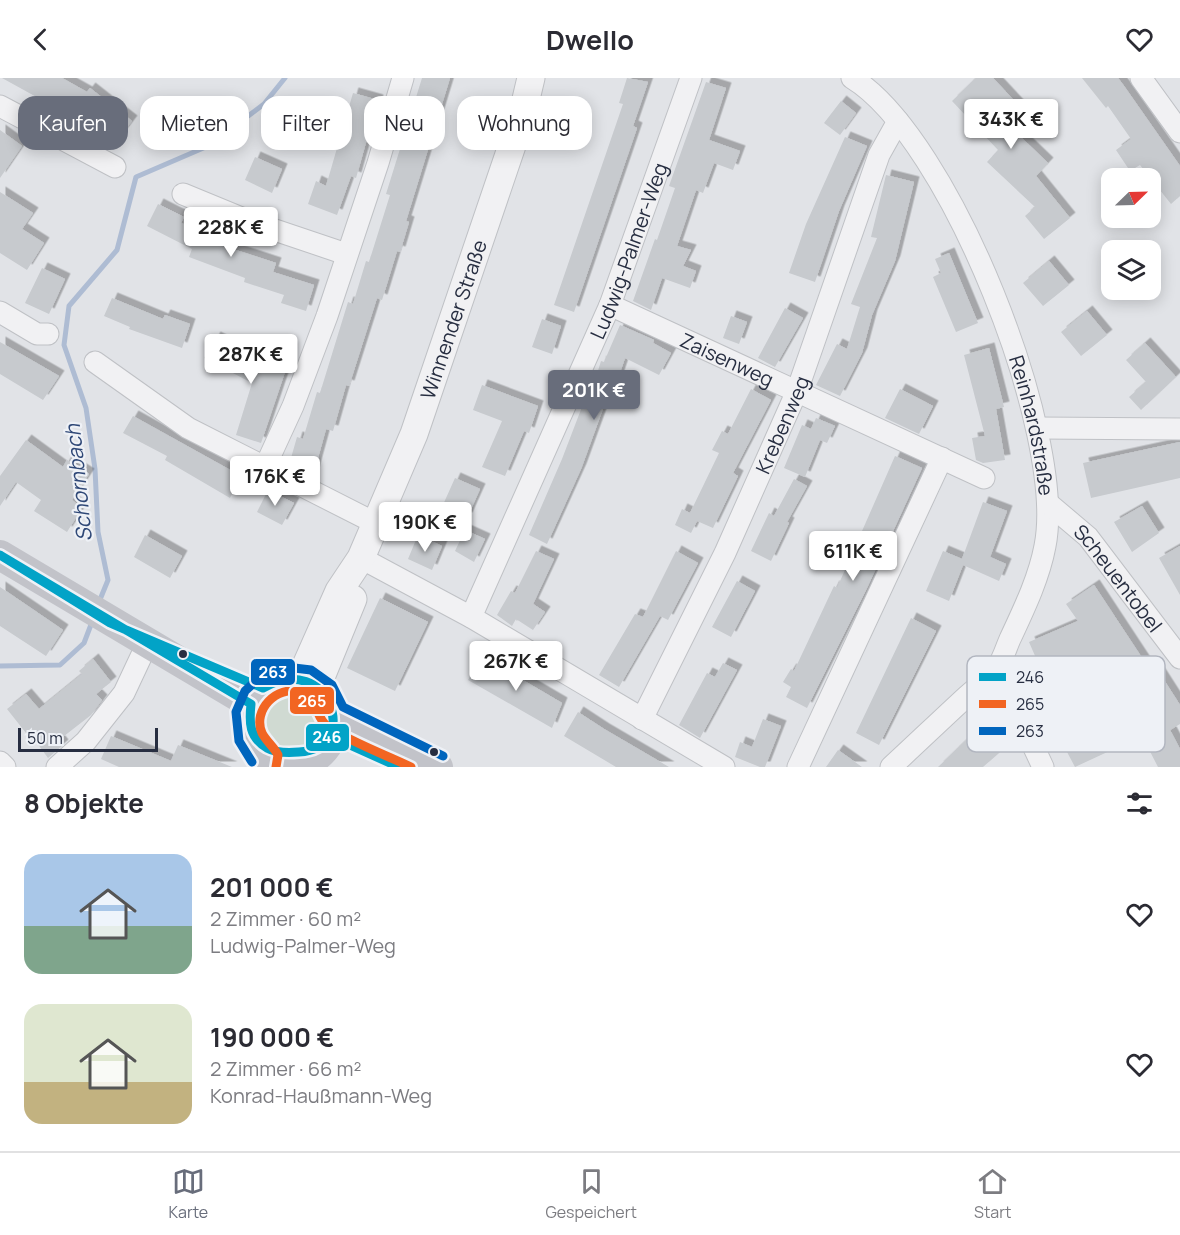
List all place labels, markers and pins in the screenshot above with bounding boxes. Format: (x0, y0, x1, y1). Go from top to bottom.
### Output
pin: 343K € (962, 99, 1060, 150)
pin: 228K € (182, 207, 280, 258)
pin: 287K € (202, 334, 300, 385)
pin: 201K € (545, 370, 643, 421)
pin: 176K € (226, 456, 324, 507)
pin: 190K € (376, 502, 474, 553)
pin: 611K € (804, 531, 902, 582)
pin: 267K € (467, 641, 565, 692)
unlabelled marker (177, 648, 189, 660)
unlabelled marker (428, 746, 440, 758)

